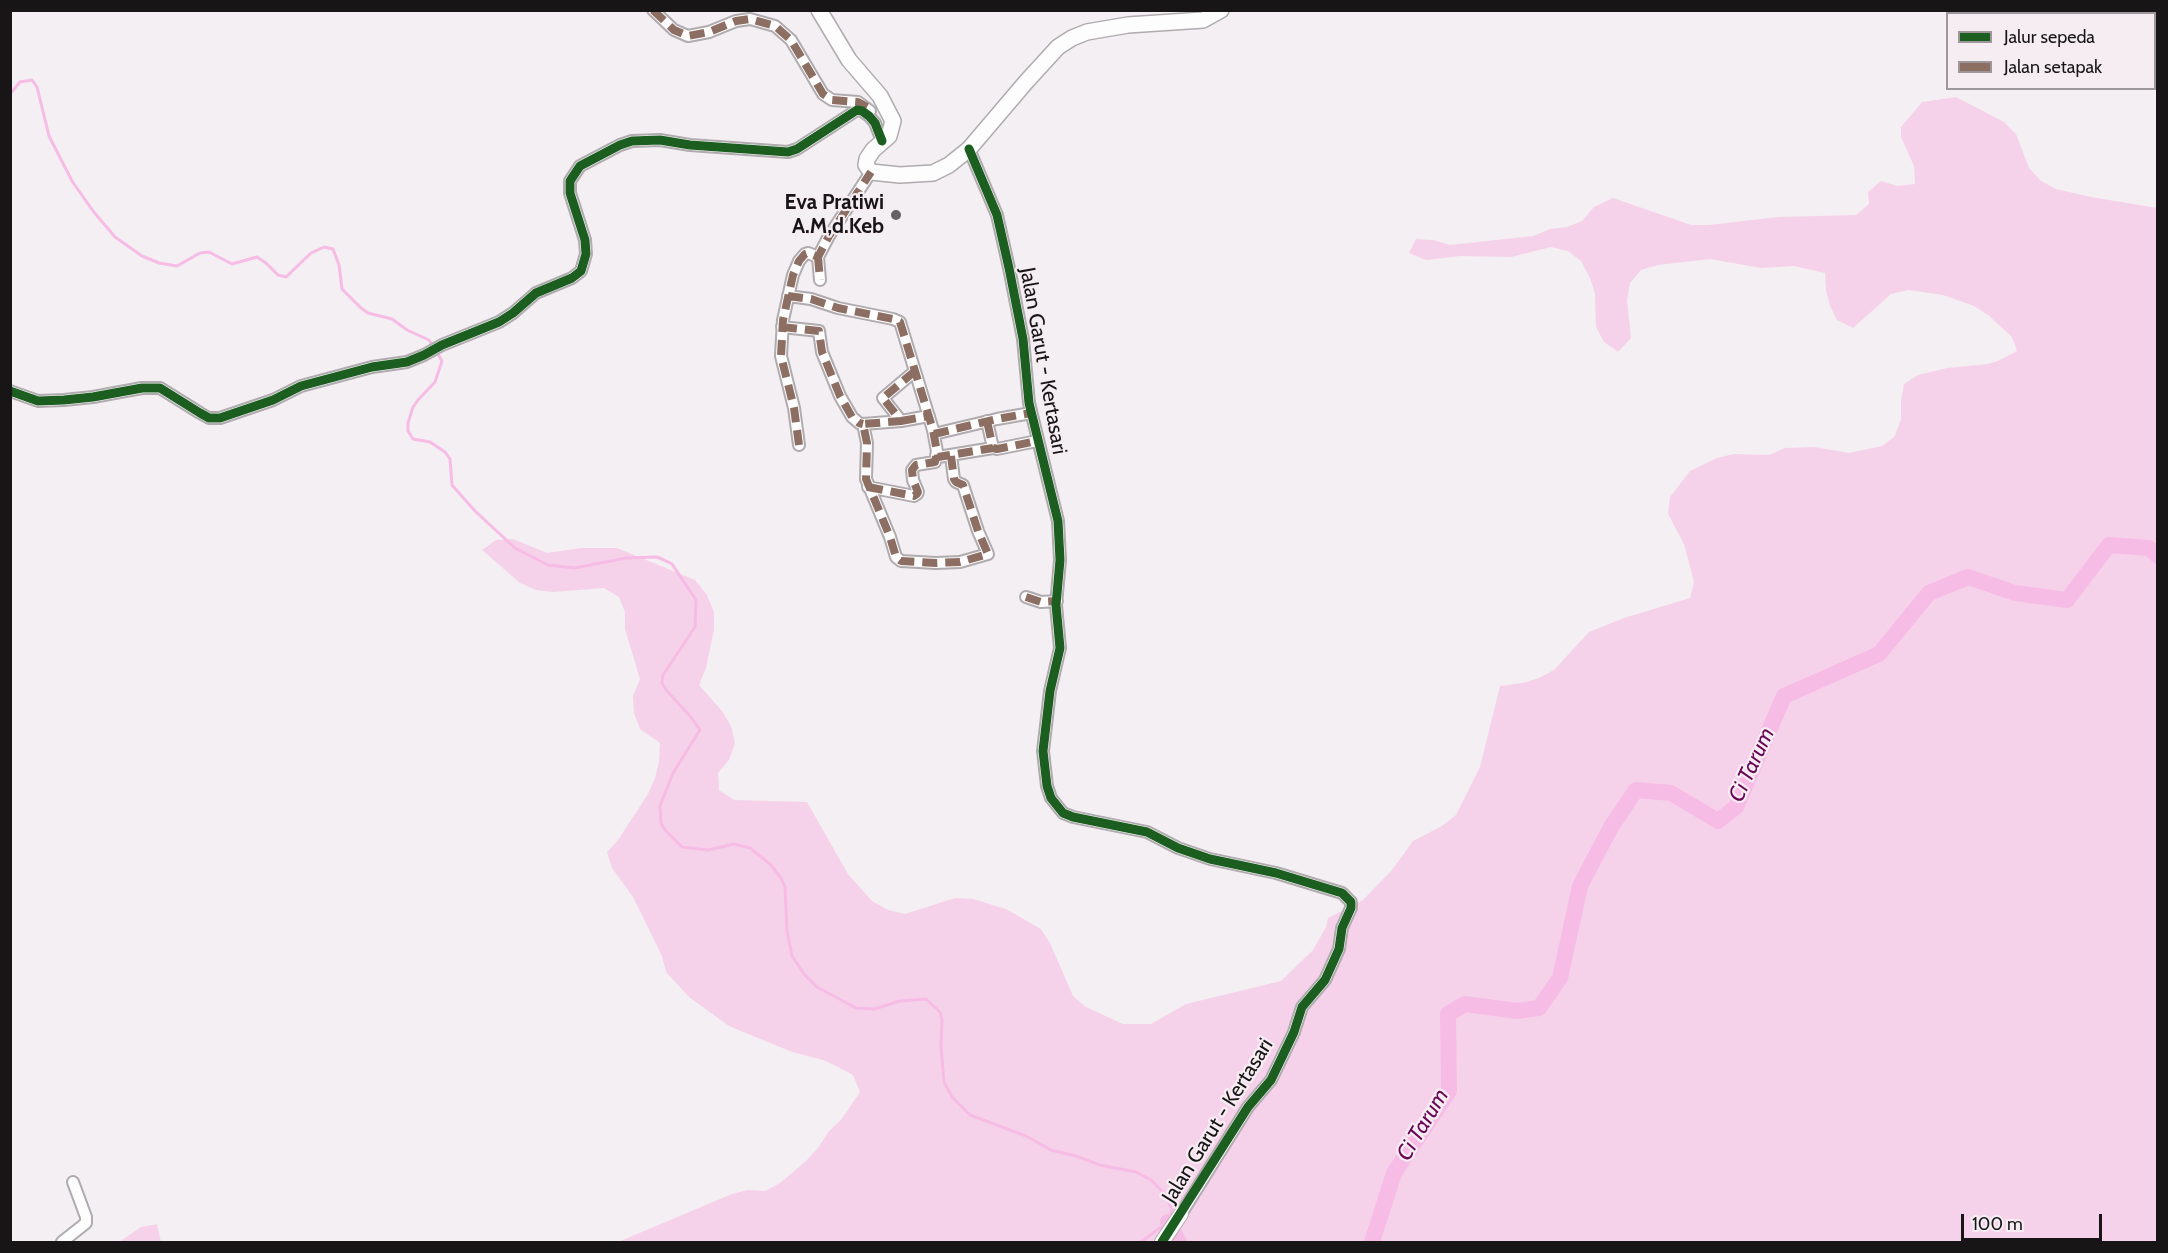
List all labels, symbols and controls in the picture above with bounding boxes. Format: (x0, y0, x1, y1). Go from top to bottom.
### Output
legend (1946, 12, 2156, 90)
text: Jalur sepeda (2004, 26, 2095, 48)
text: Jalan setapak (2004, 56, 2102, 78)
place label: Eva Pratiwi A.M,d.Keb (785, 190, 884, 240)
marker: Eva Pratiwi A.M,d.Keb (889, 208, 903, 222)
street label: Jalan Garut - Kertasari (1014, 265, 1072, 457)
water label: Ci Tarum (1723, 724, 1781, 806)
street label: Jalan Garut - Kertasari (1157, 1034, 1279, 1208)
water label: Ci Tarum (1391, 1084, 1455, 1166)
scale bar (1964, 1202, 2105, 1240)
text: 100 m (1972, 1213, 2023, 1235)

